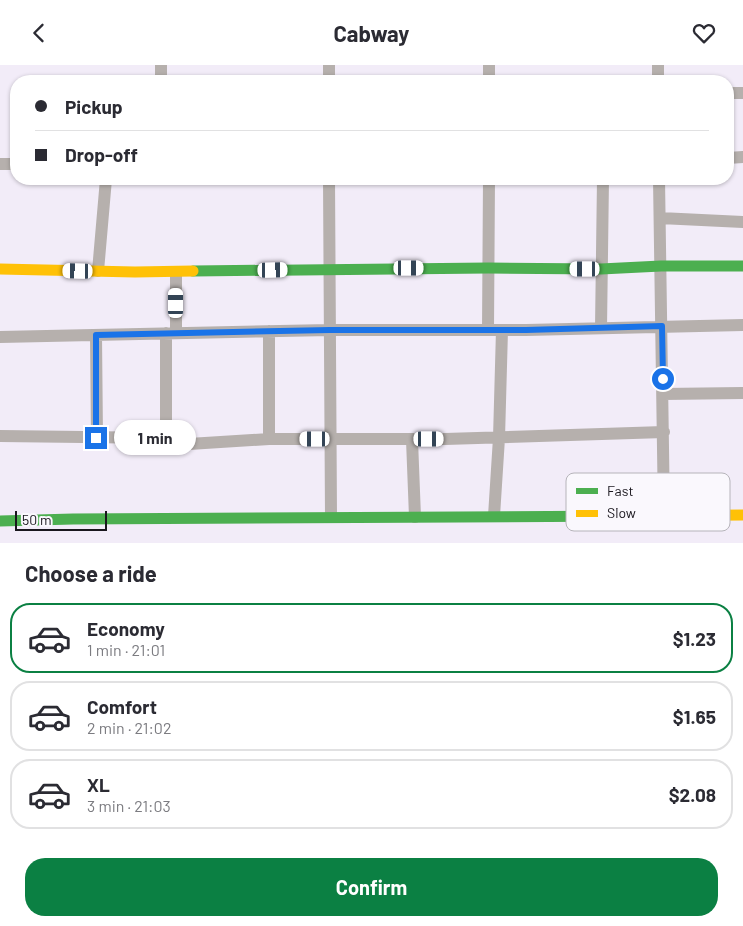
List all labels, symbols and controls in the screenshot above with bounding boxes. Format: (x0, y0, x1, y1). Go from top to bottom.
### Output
icon: back (25, 19, 53, 47)
icon: heart (690, 19, 718, 47)
text: Cabway (334, 20, 409, 46)
text: Pickup (65, 95, 123, 118)
text: Drop-off (65, 143, 138, 166)
car (394, 261, 424, 276)
car (257, 262, 288, 278)
car (570, 262, 600, 277)
car (62, 263, 93, 279)
car (168, 288, 183, 318)
route start (652, 368, 674, 390)
callout: 1 min (114, 421, 196, 455)
route end (85, 427, 107, 449)
text: 1 min (137, 428, 173, 447)
car (300, 432, 330, 447)
car (414, 432, 444, 447)
legend (566, 473, 730, 531)
text: Fast (607, 482, 633, 499)
text: Slow (607, 504, 636, 521)
scale bar (15, 508, 108, 532)
text: 50 m (22, 511, 51, 528)
text: Choose a ride (25, 560, 157, 586)
icon: car (27, 616, 72, 661)
text: Economy (87, 617, 165, 640)
text: $1.23 (673, 627, 716, 650)
text: 1 min · 21:01 (87, 640, 165, 659)
icon: car (27, 694, 72, 739)
text: Comfort (87, 695, 157, 718)
text: $1.65 (673, 705, 716, 728)
text: 2 min · 21:02 (87, 718, 171, 737)
icon: car (27, 772, 72, 817)
text: XL (87, 773, 110, 796)
text: $2.08 (669, 783, 716, 806)
text: 3 min · 21:03 (87, 796, 171, 815)
button: Confirm (25, 858, 718, 916)

